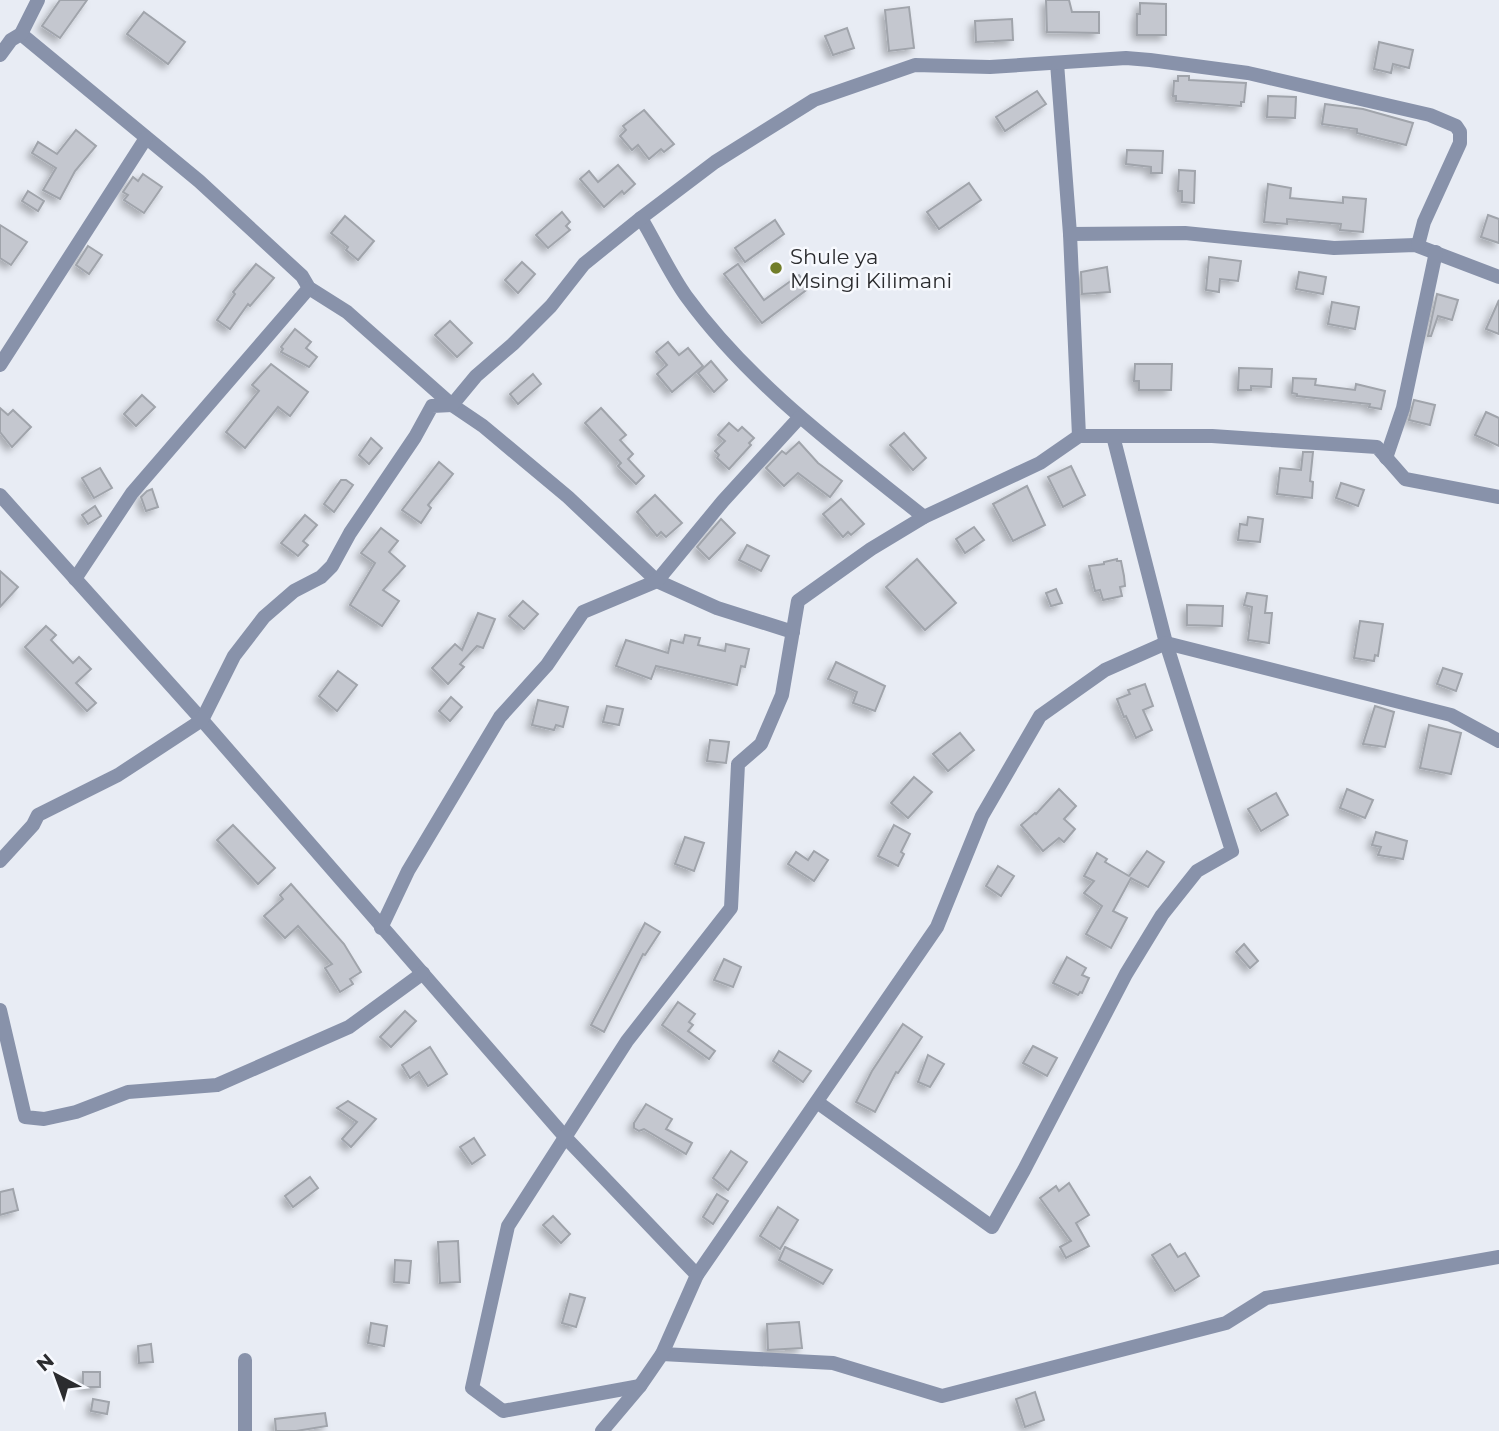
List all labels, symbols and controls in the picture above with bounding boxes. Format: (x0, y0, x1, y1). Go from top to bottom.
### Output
place label: Shule ya Msingi Kilimani (790, 244, 952, 293)
marker: Shule ya Msingi Kilimani (768, 260, 784, 276)
north arrow (21, 1340, 91, 1410)
text: N (32, 1349, 59, 1376)

